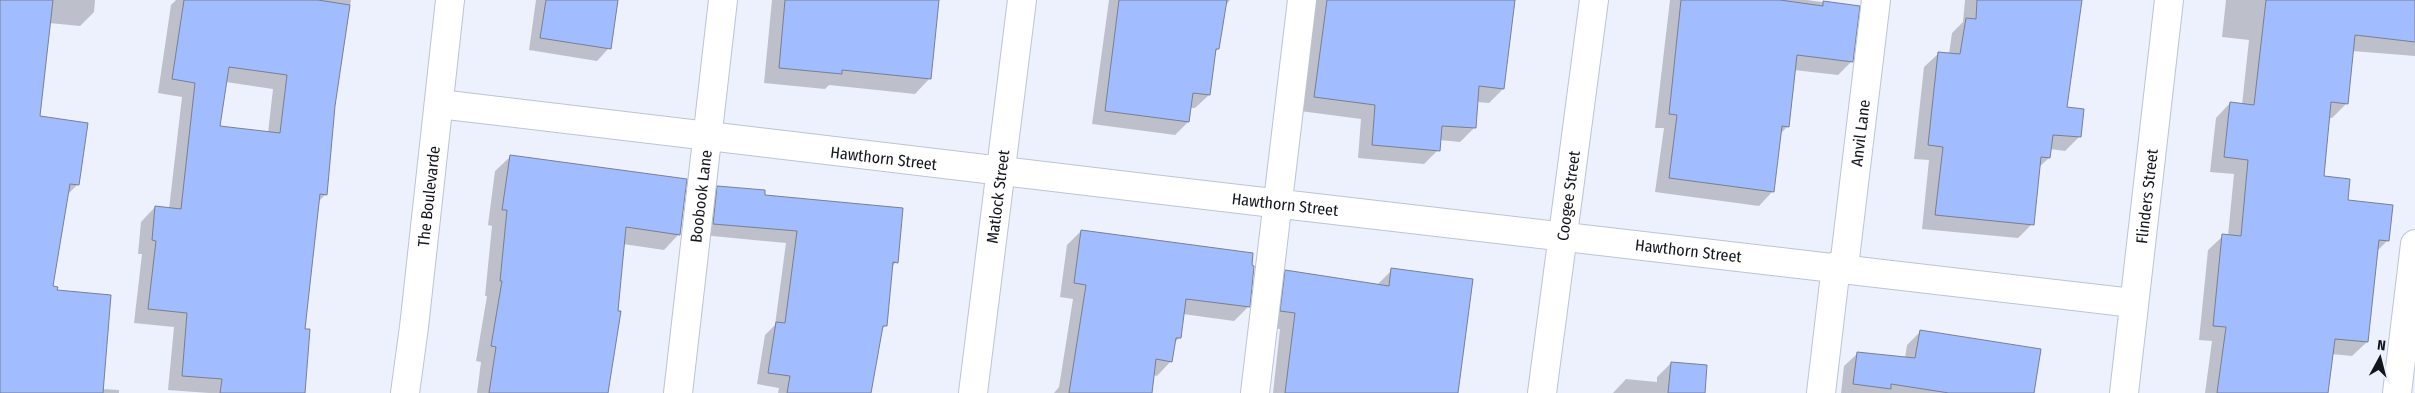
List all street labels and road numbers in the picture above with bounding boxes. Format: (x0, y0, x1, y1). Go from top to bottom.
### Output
street label: Anvil Lane (1847, 98, 1874, 167)
street label: Hawthorn Street (829, 142, 939, 174)
street label: The Boulevarde (413, 145, 443, 248)
street label: Flinders Street (2132, 147, 2161, 245)
street label: Matlock Street (982, 148, 1013, 245)
street label: Boobook Lane (686, 149, 715, 244)
street label: Coogee Street (1553, 149, 1584, 242)
street label: Hawthorn Street (1231, 189, 1340, 220)
street label: Hawthorn Street (1634, 235, 1744, 266)

